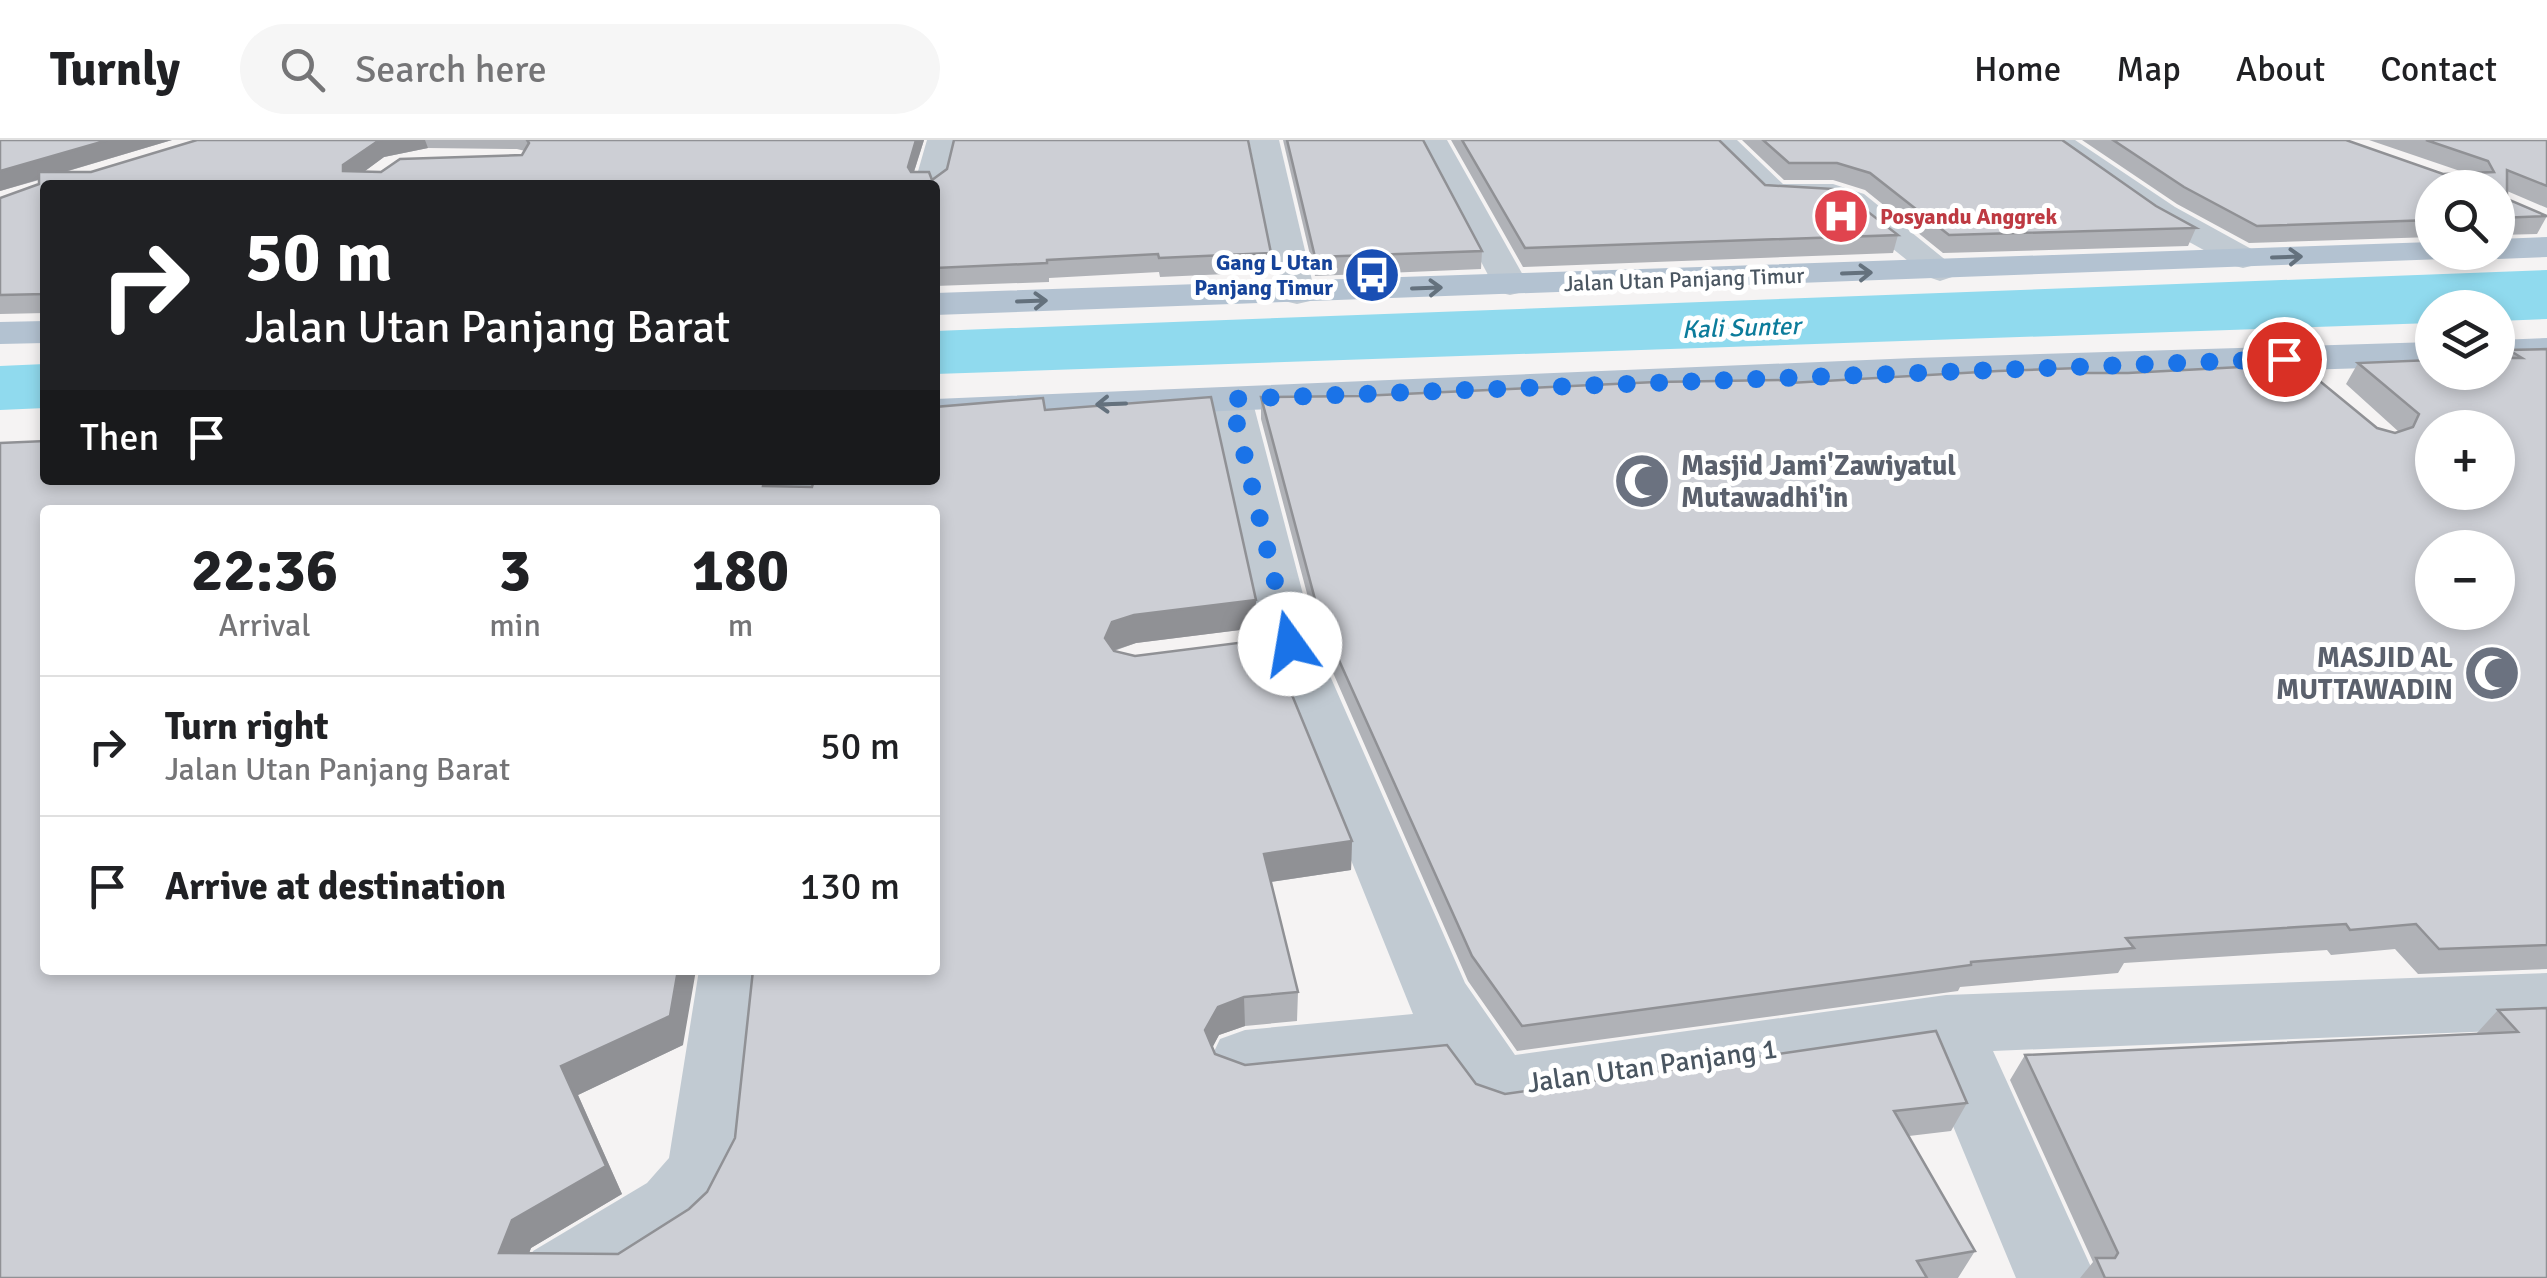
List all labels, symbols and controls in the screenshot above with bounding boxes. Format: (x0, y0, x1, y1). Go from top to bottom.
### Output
search box (240, 24, 940, 114)
text: Turnly (50, 40, 180, 99)
icon: search (275, 42, 330, 97)
text: Search here (355, 46, 547, 93)
text: Home (1974, 48, 2061, 91)
text: Map (2116, 48, 2181, 91)
text: About (2236, 48, 2325, 91)
text: Contact (2380, 48, 2497, 91)
map controls (2415, 170, 2515, 630)
button: search (2415, 170, 2515, 270)
hospital icon: Posyandu Anggrek (1811, 186, 1871, 246)
place label: Posyandu Anggrek (1880, 203, 2057, 230)
text: 50 m (245, 214, 393, 300)
icon: right (80, 220, 210, 350)
bus stop icon: Gang L Utan Panjang Timur (1342, 245, 1402, 305)
one-way arrow (2270, 247, 2302, 266)
place label: Gang L Utan Panjang Timur (1194, 249, 1333, 301)
street label: Jalan Utan Panjang Timur (1563, 262, 1805, 297)
one-way arrow (1840, 263, 1872, 282)
one-way arrow (1411, 278, 1443, 297)
button: layers (2415, 290, 2515, 390)
one-way arrow (1016, 291, 1048, 310)
text: Jalan Utan Panjang Barat (245, 300, 730, 355)
water label: Kali Sunter (1681, 310, 1805, 345)
pin (2242, 317, 2327, 402)
icon: arrive (2257, 332, 2312, 387)
one-way arrow (1095, 395, 1127, 414)
icon: arrive (179, 410, 234, 465)
button: + (2415, 410, 2515, 510)
text: Then (80, 414, 159, 461)
place label: Masjid Jami'Zawiyatul Mutawadhi'in (1681, 449, 1956, 515)
mosque icon: Masjid Jami'Zawiyatul Mutawadhi'in (1612, 451, 1672, 511)
button: − (2415, 530, 2515, 630)
text: 22:36 (191, 534, 338, 608)
text: 3 (499, 534, 531, 608)
text: 180 (692, 534, 789, 608)
position arrow (1238, 592, 1342, 696)
text: Arrival (219, 606, 311, 645)
text: min (489, 606, 541, 645)
text: m (728, 606, 753, 645)
place label: MASJID AL MUTTAWADIN (2276, 641, 2453, 707)
mosque icon: MASJID AL MUTTAWADIN (2462, 643, 2522, 703)
text: Turn right (165, 703, 329, 750)
icon: right (80, 719, 135, 774)
text: 50 m (820, 723, 900, 770)
text: Jalan Utan Panjang Barat (165, 750, 510, 789)
icon: arrive (80, 859, 135, 914)
text: Arrive at destination (165, 863, 506, 910)
text: 130 m (800, 863, 900, 910)
street label: Jalan Utan Panjang 1 (1525, 1032, 1779, 1100)

